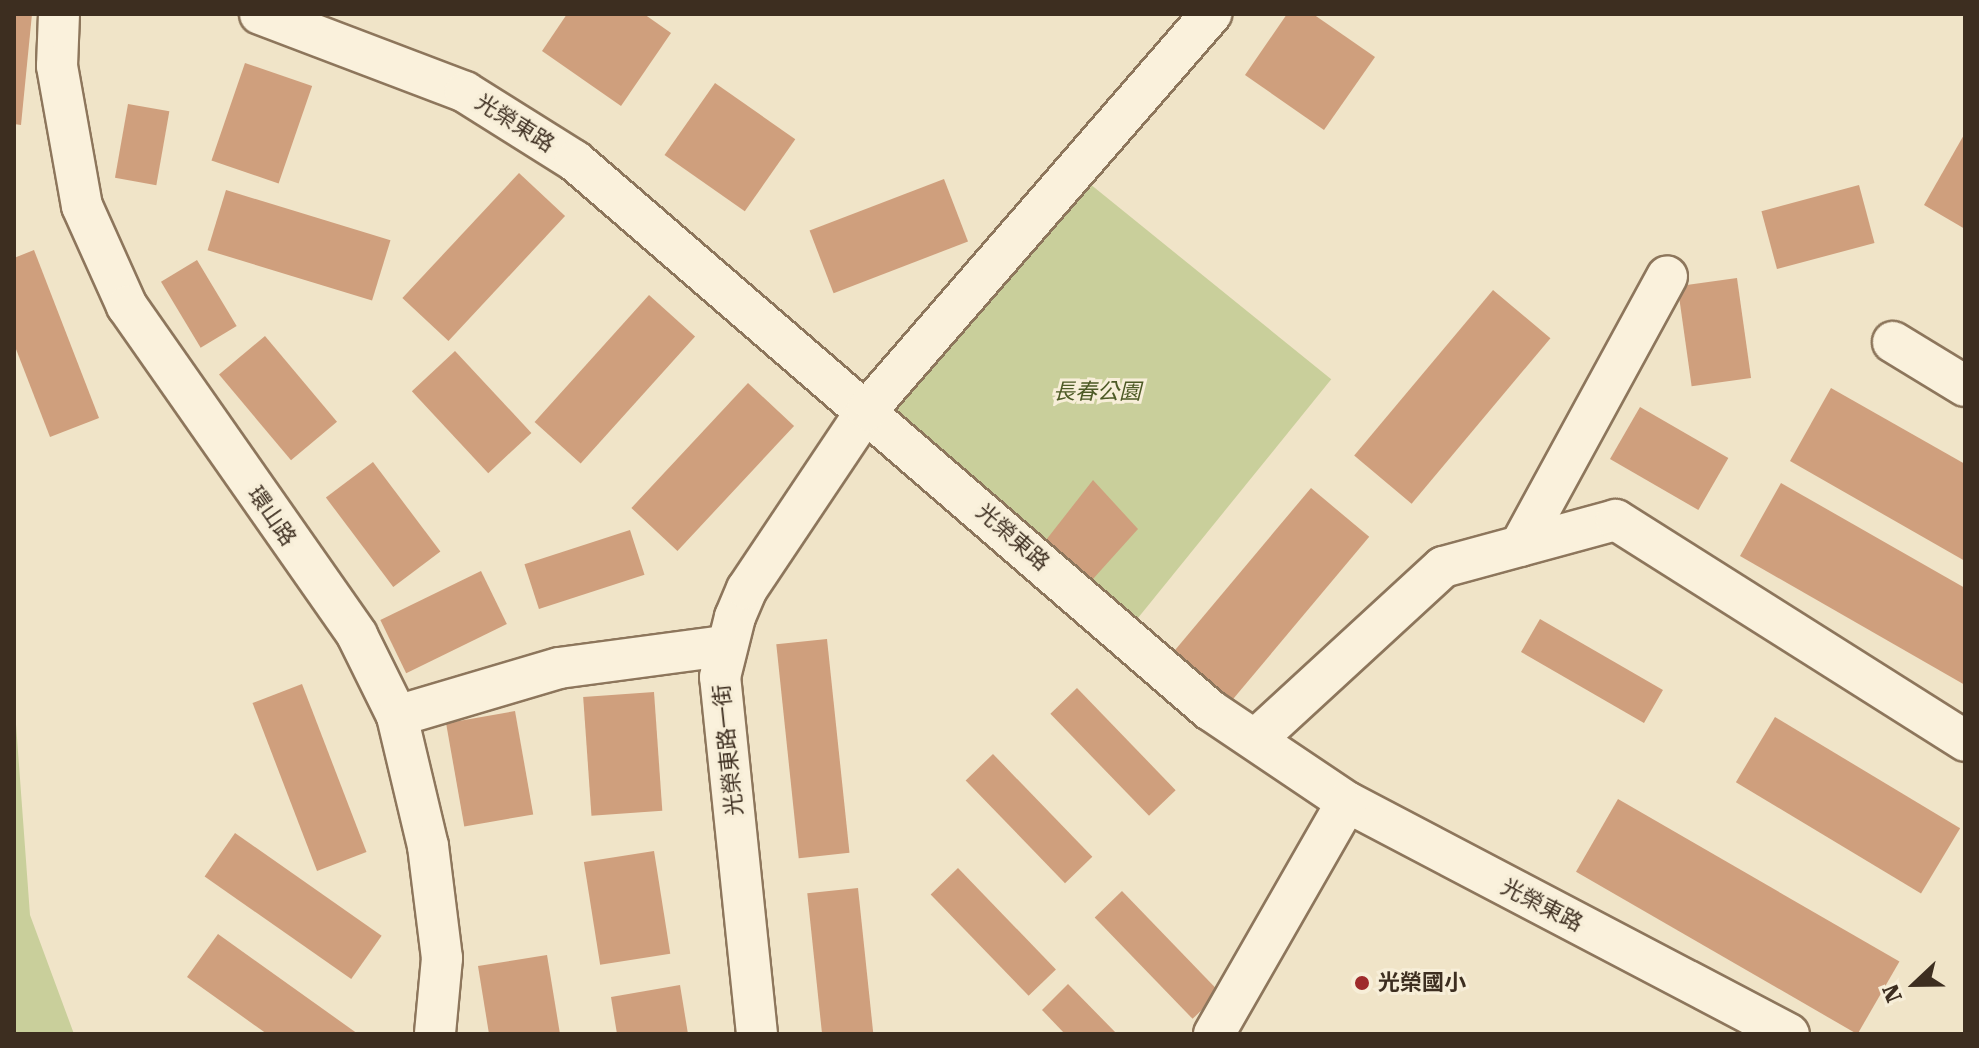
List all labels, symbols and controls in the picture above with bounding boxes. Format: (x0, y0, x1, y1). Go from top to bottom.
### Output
street label: 光榮東路 (471, 88, 559, 158)
park label: 長春公園 (1053, 379, 1141, 405)
street label: 環山路 (242, 481, 302, 551)
street label: 光榮東路 (971, 498, 1055, 576)
street label: 光榮東路一街 (708, 683, 748, 817)
street label: 光榮東路 (1497, 873, 1587, 937)
north arrow (1875, 944, 1955, 1024)
place label: 光榮國小 (1378, 970, 1466, 996)
marker: 光榮國小 (1353, 974, 1371, 992)
text: N (1878, 981, 1907, 1006)

